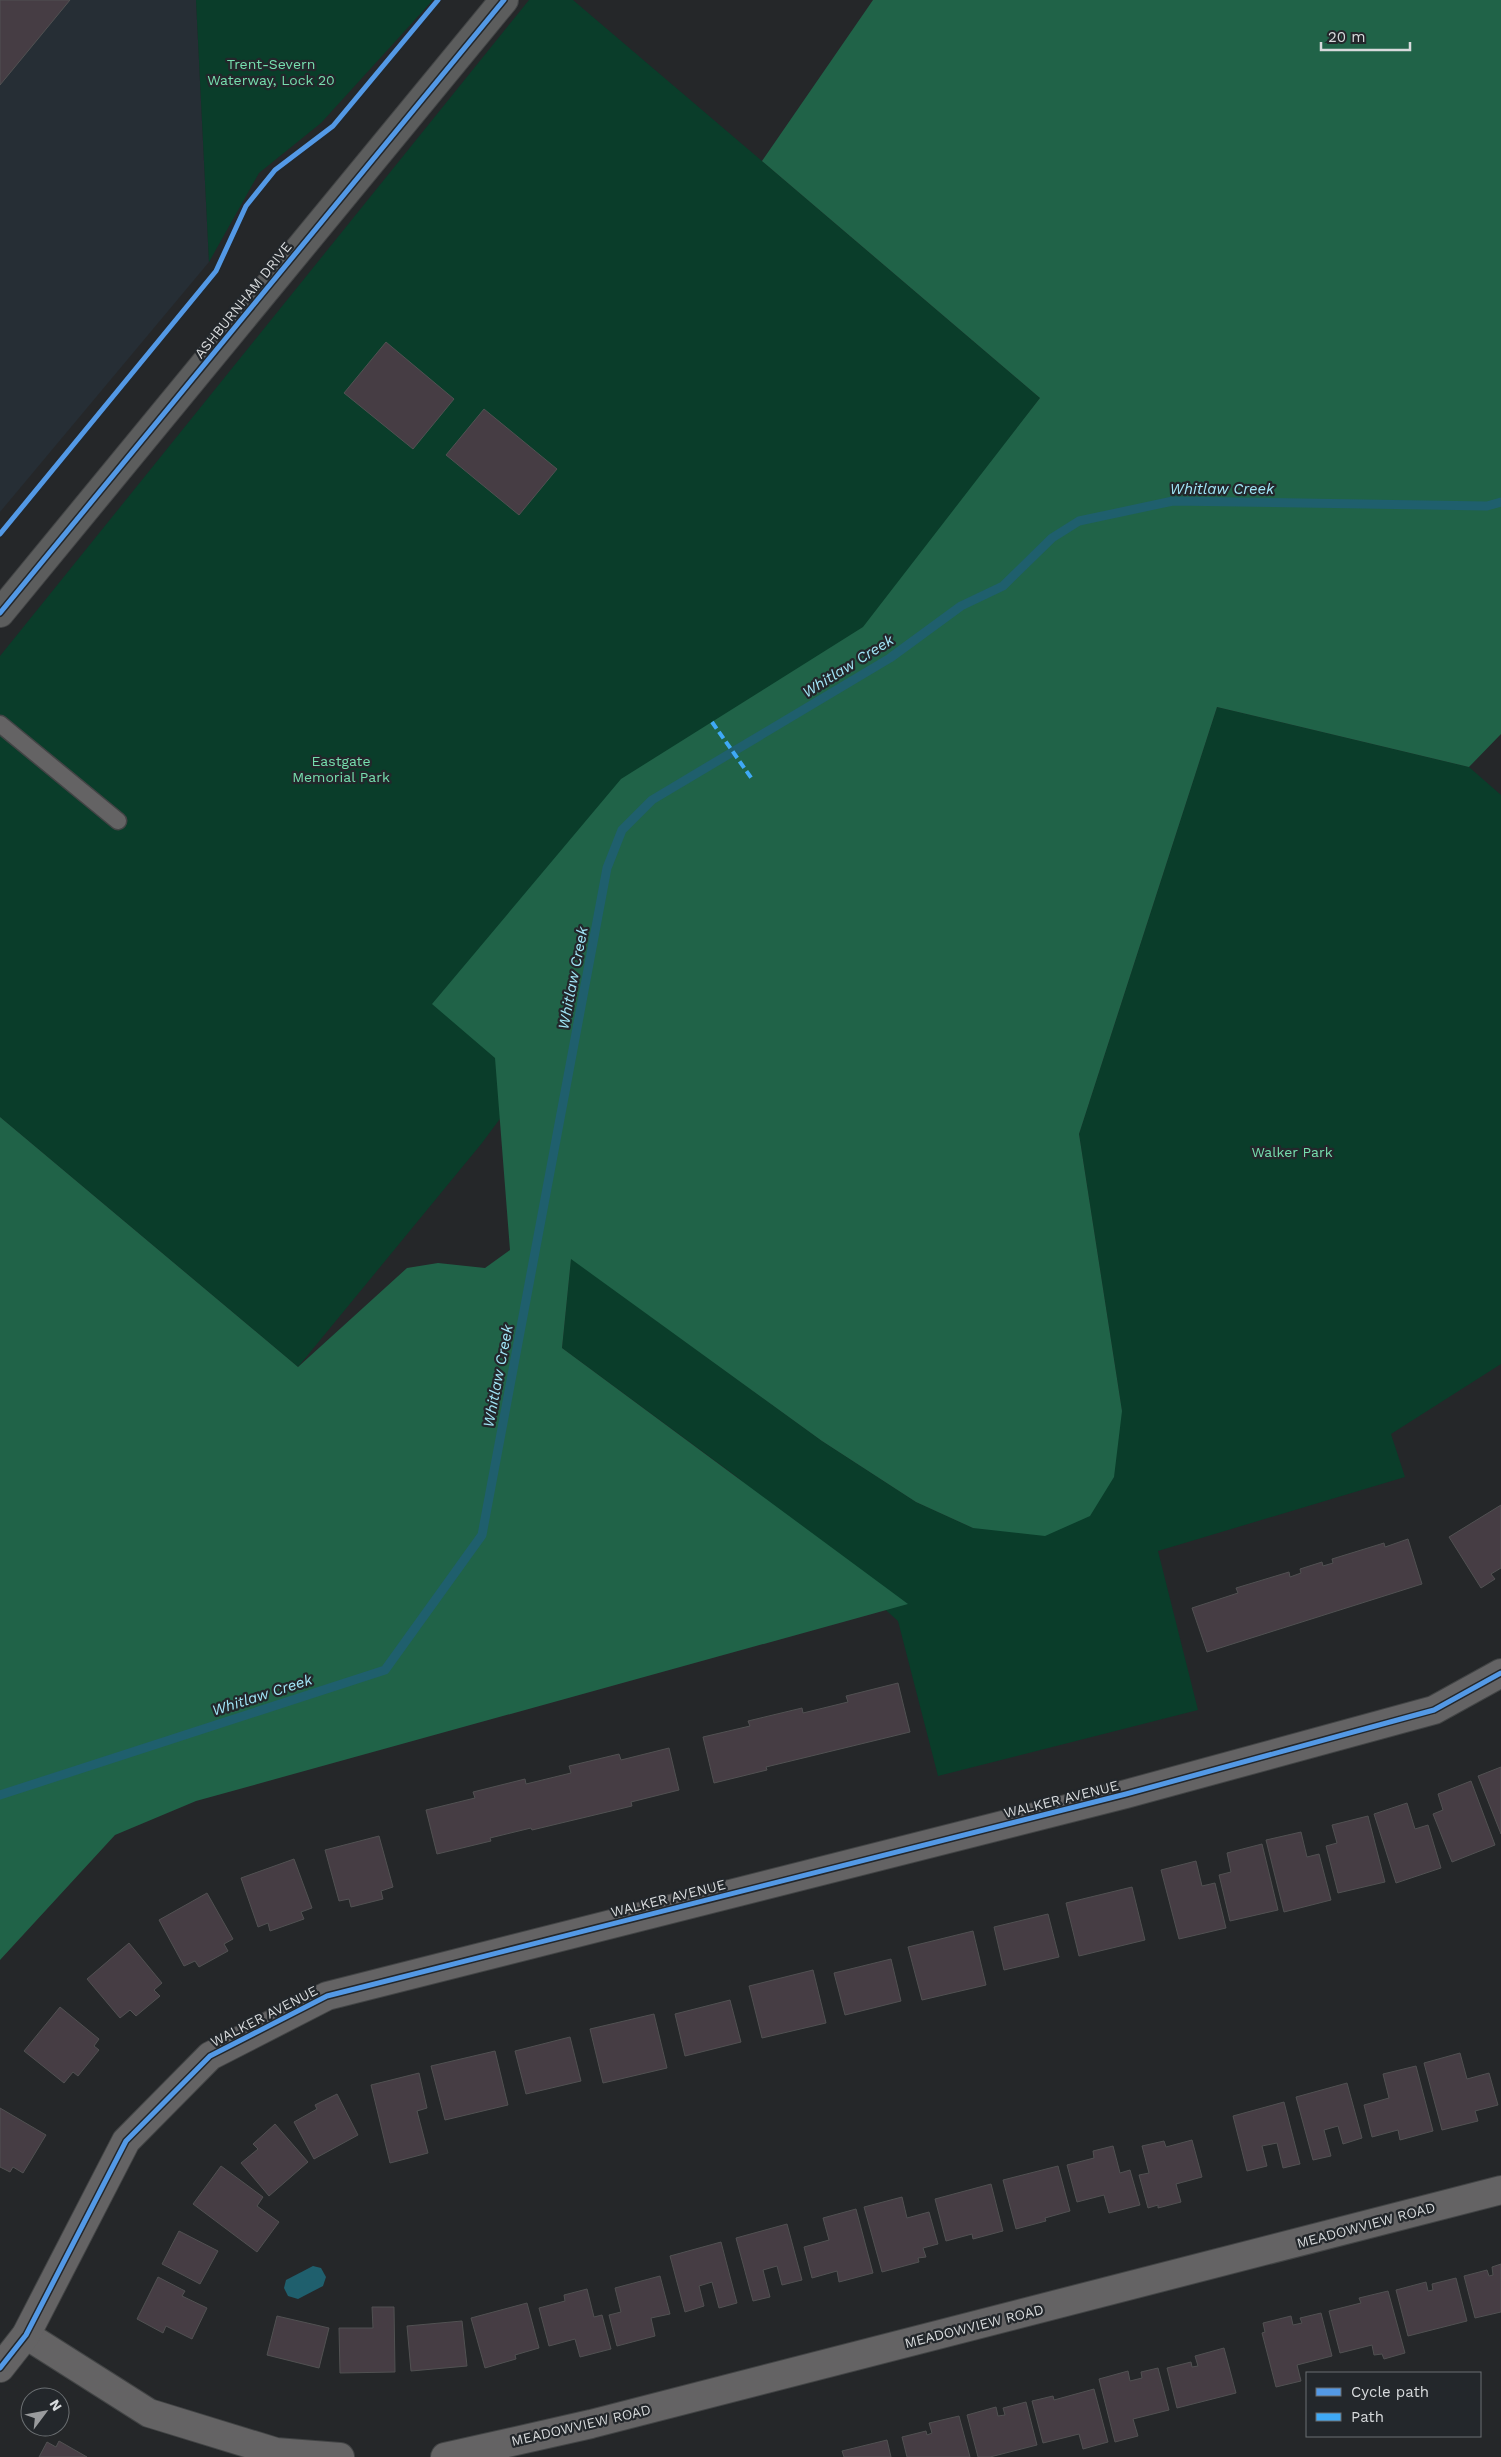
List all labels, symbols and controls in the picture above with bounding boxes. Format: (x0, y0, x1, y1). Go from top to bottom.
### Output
scale bar (1321, 20, 1410, 52)
text: 20 m (1328, 28, 1366, 46)
park label: Trent-Severn Waterway, Lock 20 (207, 56, 335, 88)
street label: ASHBURNHAM DRIVE (191, 239, 295, 361)
water label: Whitlaw Creek (1170, 480, 1275, 498)
water label: Whitlaw Creek (799, 630, 898, 701)
park label: Eastgate Memorial Park (292, 753, 390, 785)
water label: Whitlaw Creek (554, 924, 592, 1031)
park label: Walker Park (1251, 1144, 1333, 1160)
water label: Whitlaw Creek (479, 1322, 517, 1429)
water label: Whitlaw Creek (210, 1670, 315, 1720)
street label: WALKER AVENUE (1002, 1777, 1120, 1821)
street label: WALKER AVENUE (609, 1876, 727, 1920)
street label: WALKER AVENUE (208, 1982, 320, 2050)
street label: MEADOWVIEW ROAD (1295, 2199, 1437, 2251)
street label: MEADOWVIEW ROAD (903, 2301, 1045, 2351)
legend (1306, 2372, 1481, 2437)
text: Cycle path (1351, 2383, 1429, 2401)
north arrow (20, 2387, 70, 2437)
text: N (46, 2396, 66, 2414)
street label: MEADOWVIEW ROAD (510, 2401, 652, 2449)
text: Path (1351, 2408, 1384, 2426)

